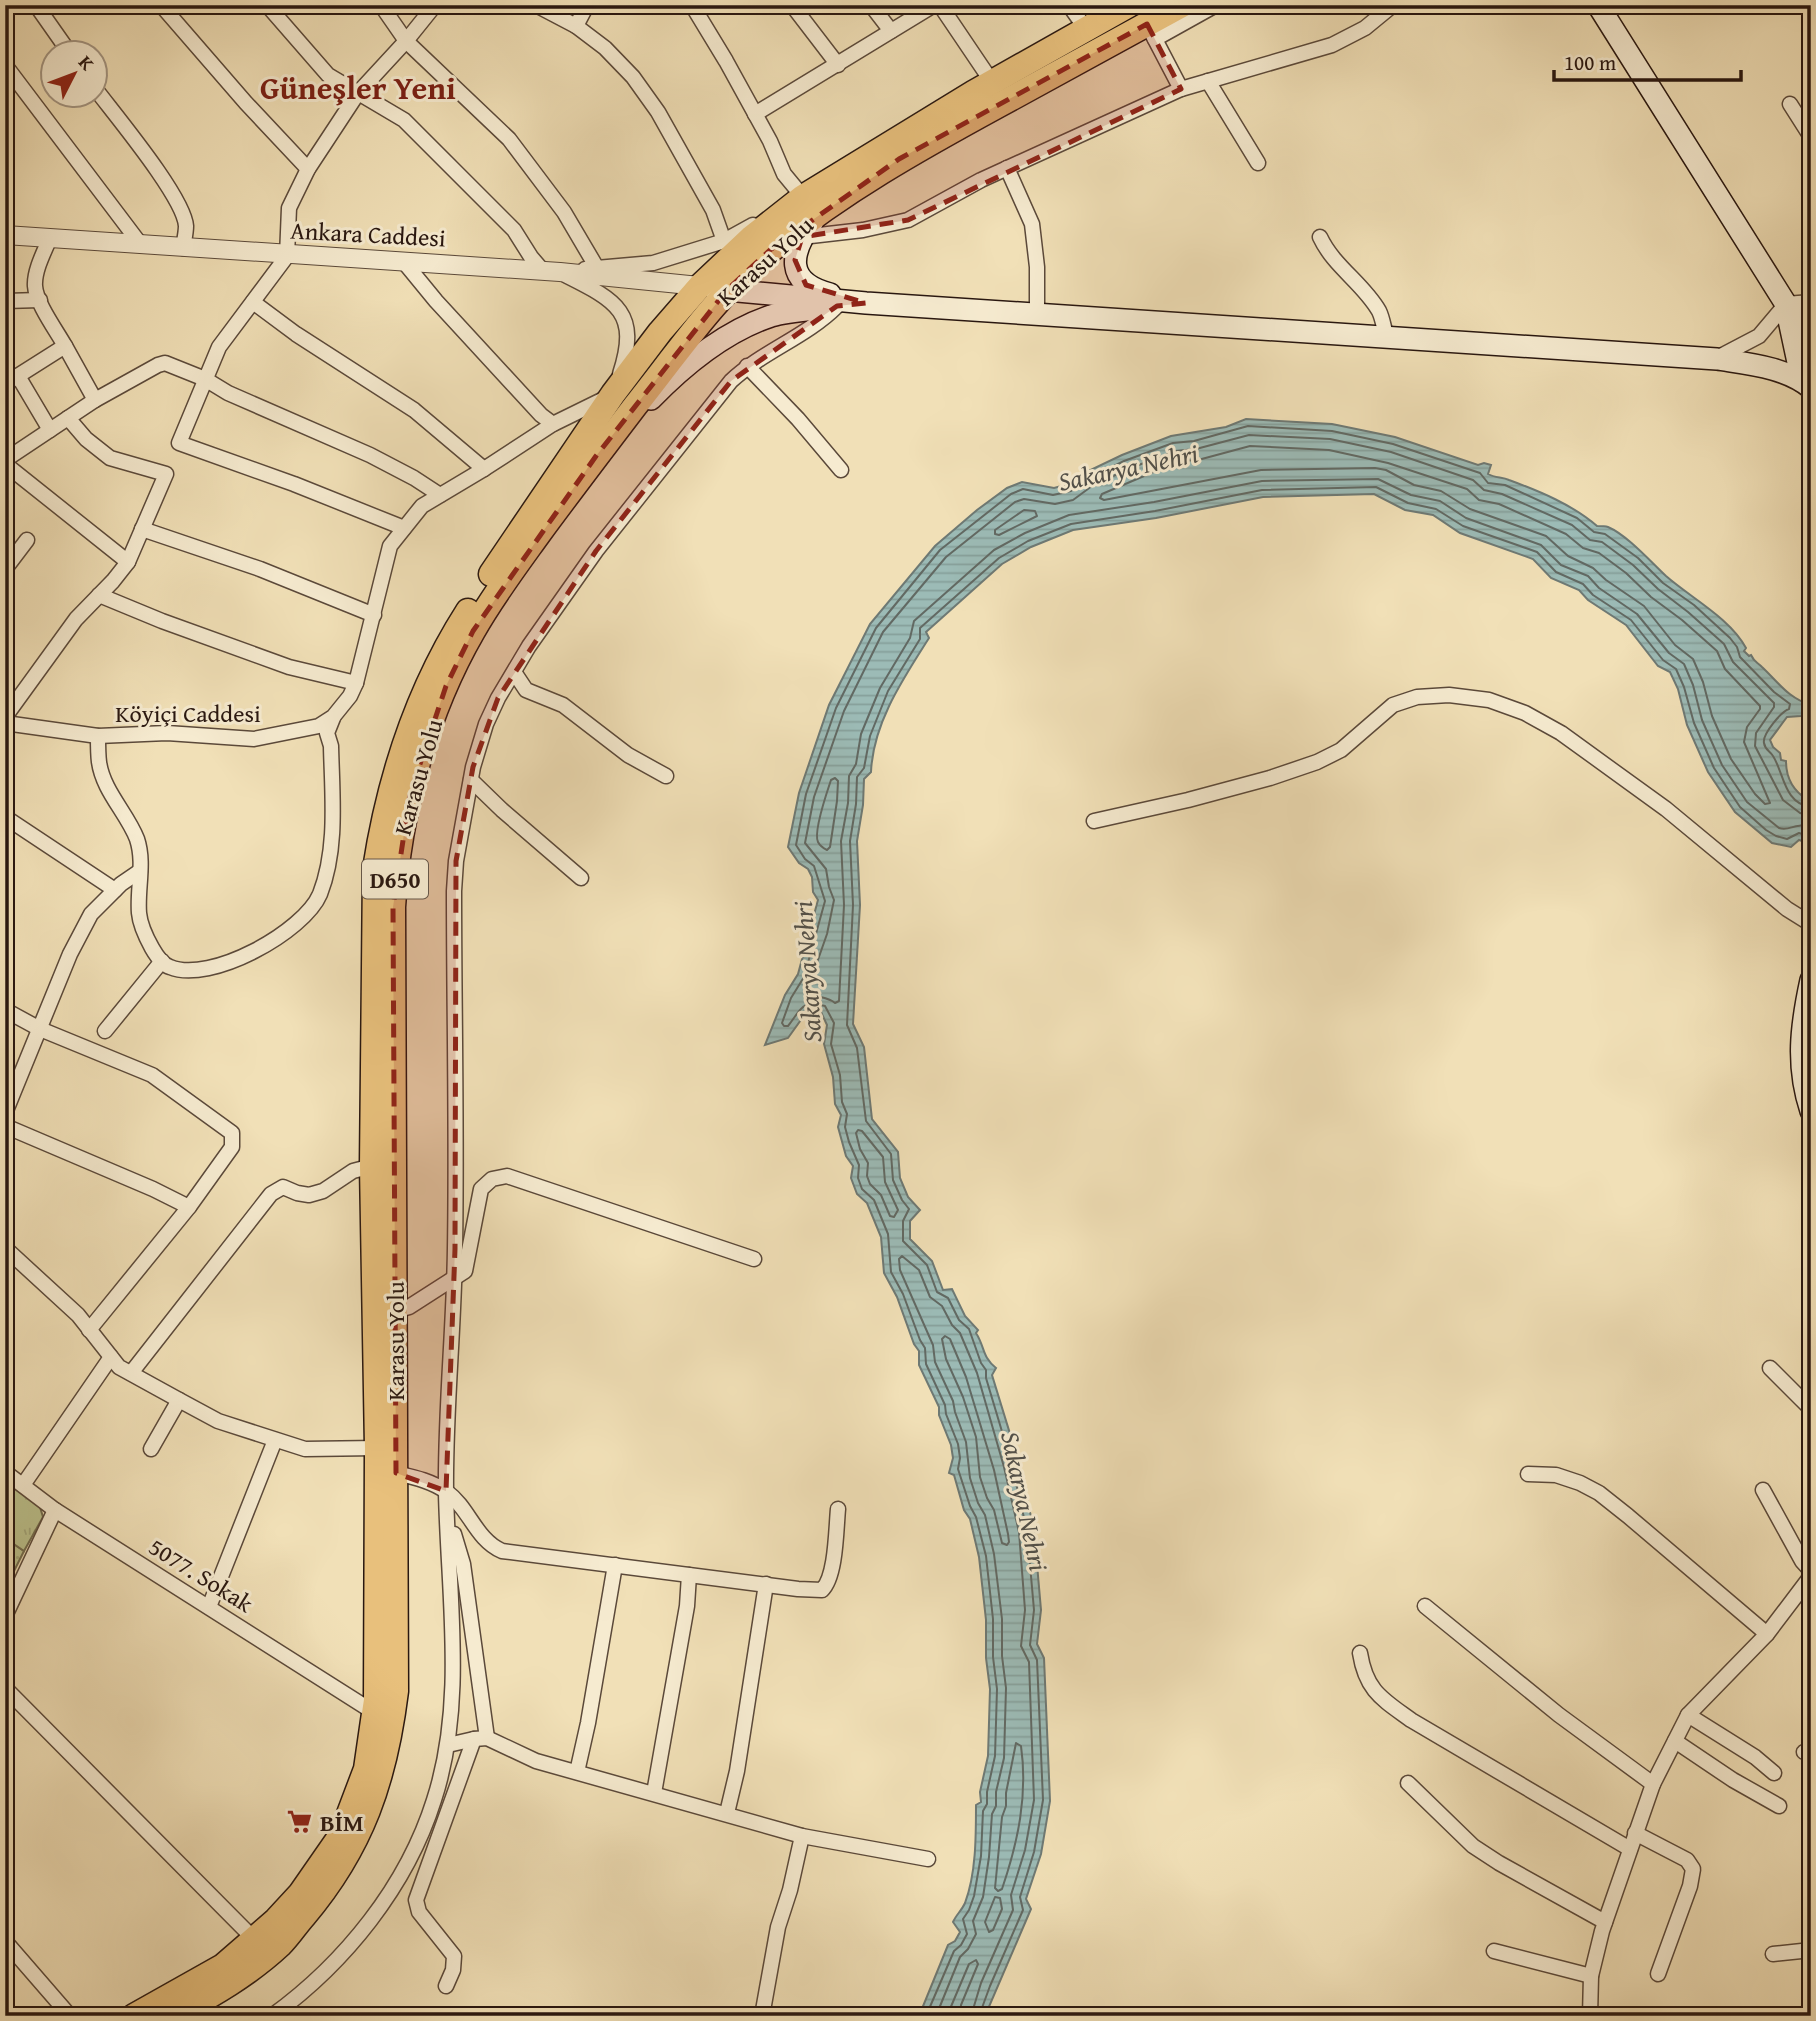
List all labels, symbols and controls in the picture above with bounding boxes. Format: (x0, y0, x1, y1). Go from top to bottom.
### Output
north arrow (38, 38, 108, 108)
scale bar (1554, 38, 1741, 82)
text: 100 m (1564, 47, 1616, 78)
text: K (72, 49, 101, 76)
district label: Güneşler Yeni (260, 64, 456, 111)
street label: Karasu Yolu (709, 208, 821, 314)
street label: Ankara Caddesi (289, 212, 447, 256)
water label: Sakarya Nehri (1055, 433, 1202, 501)
street label: Köyiçi Caddesi (115, 696, 261, 731)
street label: Karasu Yolu (385, 715, 451, 839)
road number: D650 (362, 860, 428, 898)
water label: Sakarya Nehri (783, 900, 831, 1044)
street label: Karasu Yolu (378, 1281, 413, 1401)
water label: Sakarya Nehri (991, 1428, 1059, 1575)
street label: 5077. Sokak (142, 1529, 261, 1621)
place label: BİM (320, 1805, 364, 1840)
supermarket icon: BİM (286, 1808, 314, 1836)

